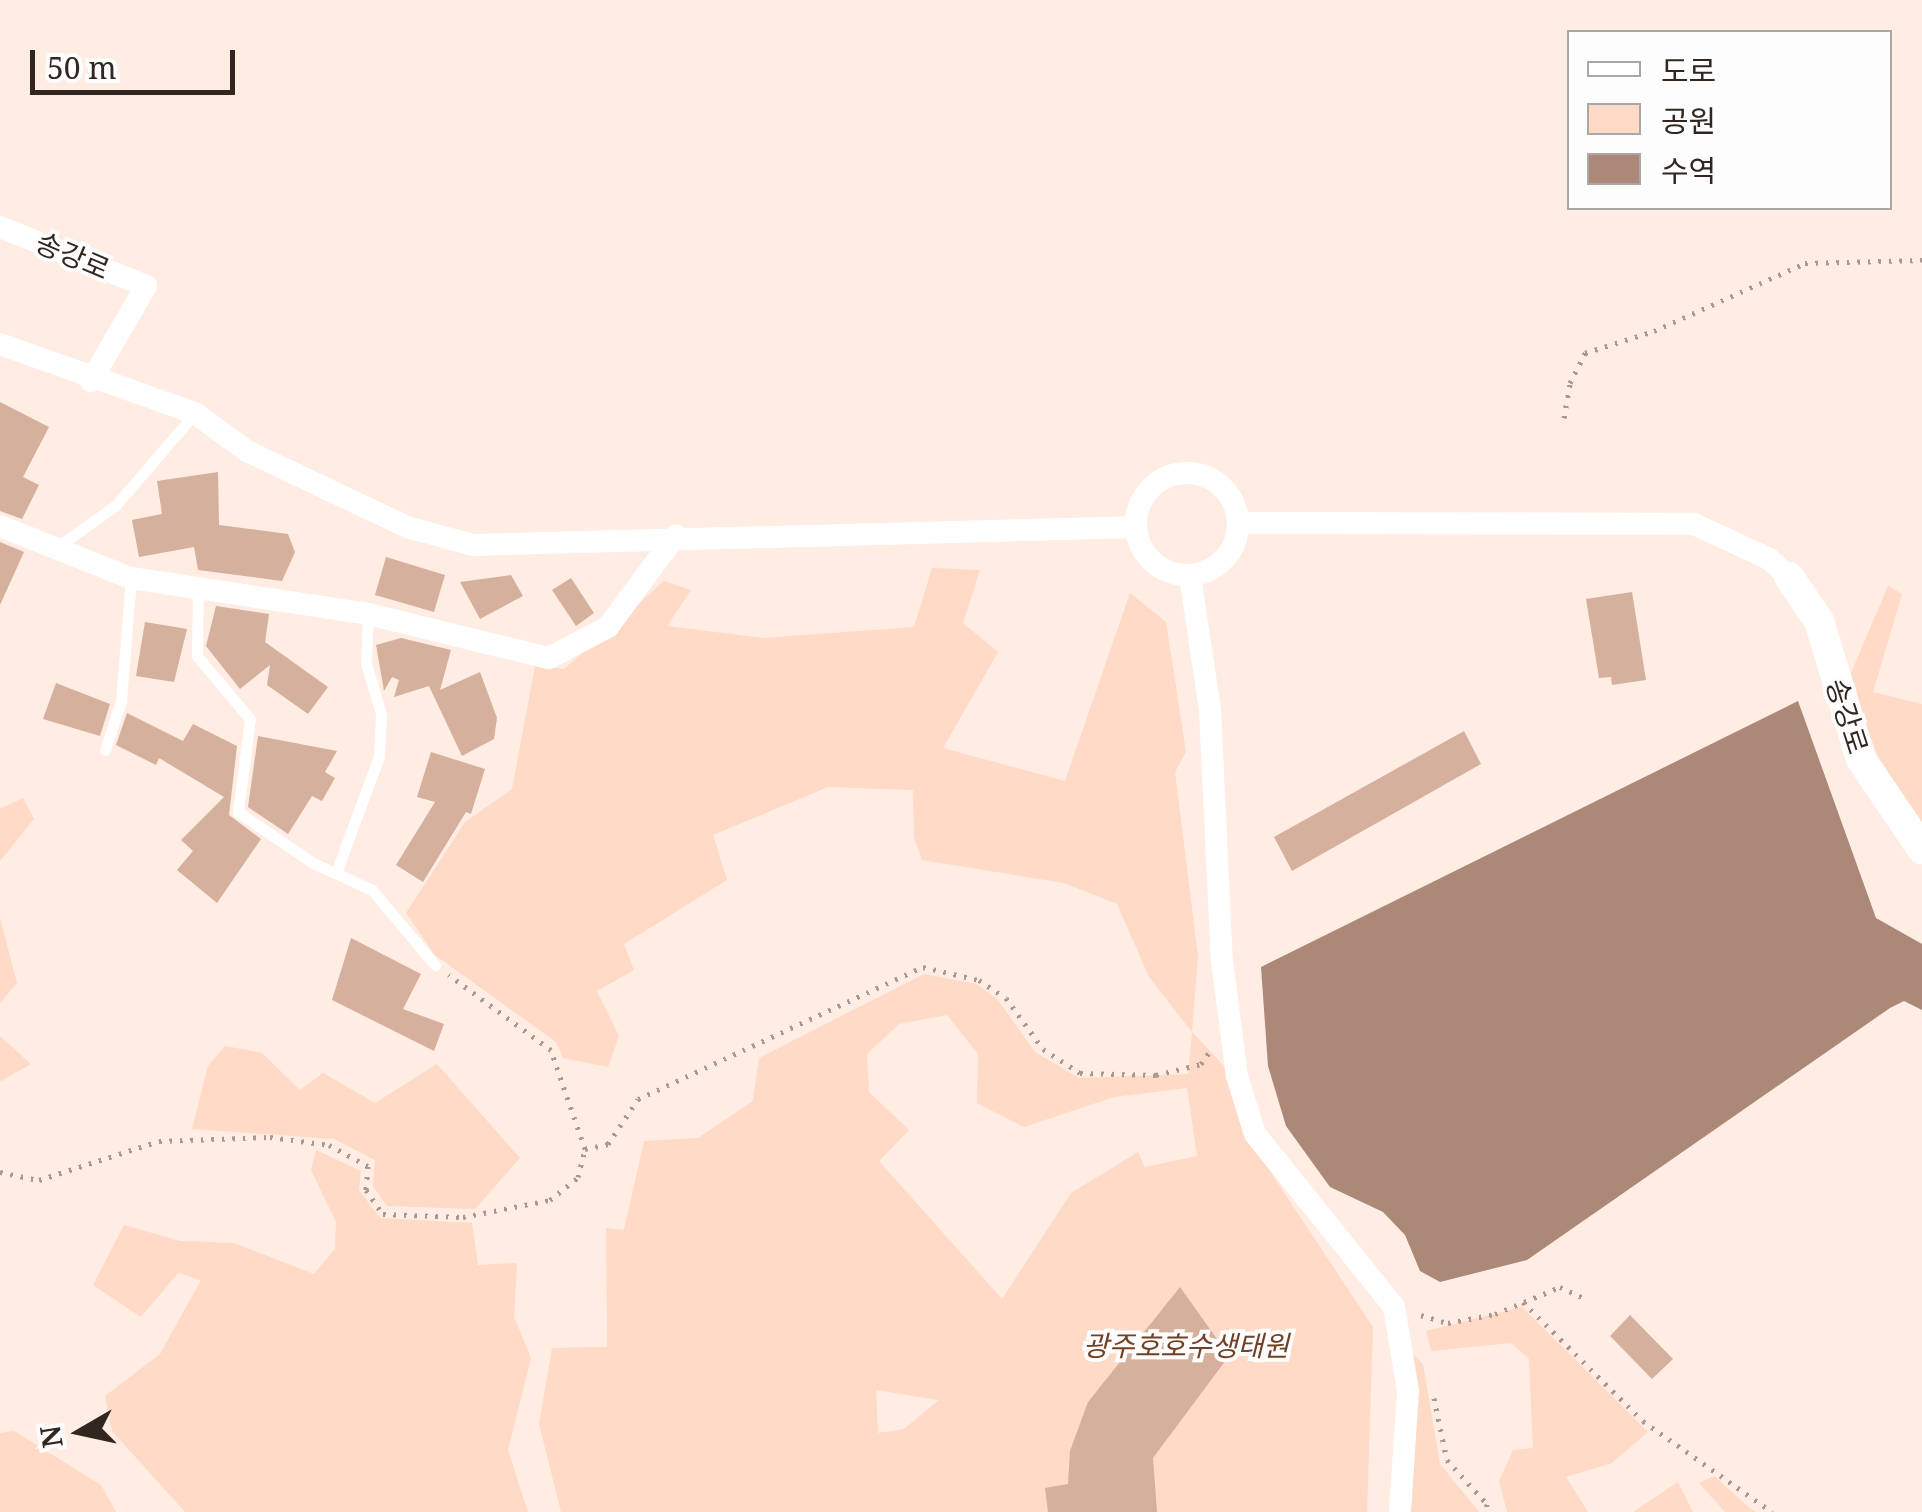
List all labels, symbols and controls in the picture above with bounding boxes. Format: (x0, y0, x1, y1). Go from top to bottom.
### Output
scale bar (35, 30, 240, 92)
legend (1567, 30, 1892, 210)
text: 50 m (47, 47, 117, 88)
text: 도로 (1661, 50, 1716, 91)
text: 공원 (1661, 100, 1716, 141)
text: 수역 (1661, 150, 1716, 191)
street label: 송강로 (31, 224, 115, 286)
street label: 송강로 (1820, 674, 1876, 758)
park label: 광주호호수생태원 (1083, 1328, 1289, 1362)
north arrow (30, 1382, 130, 1482)
text: N (30, 1423, 71, 1451)

